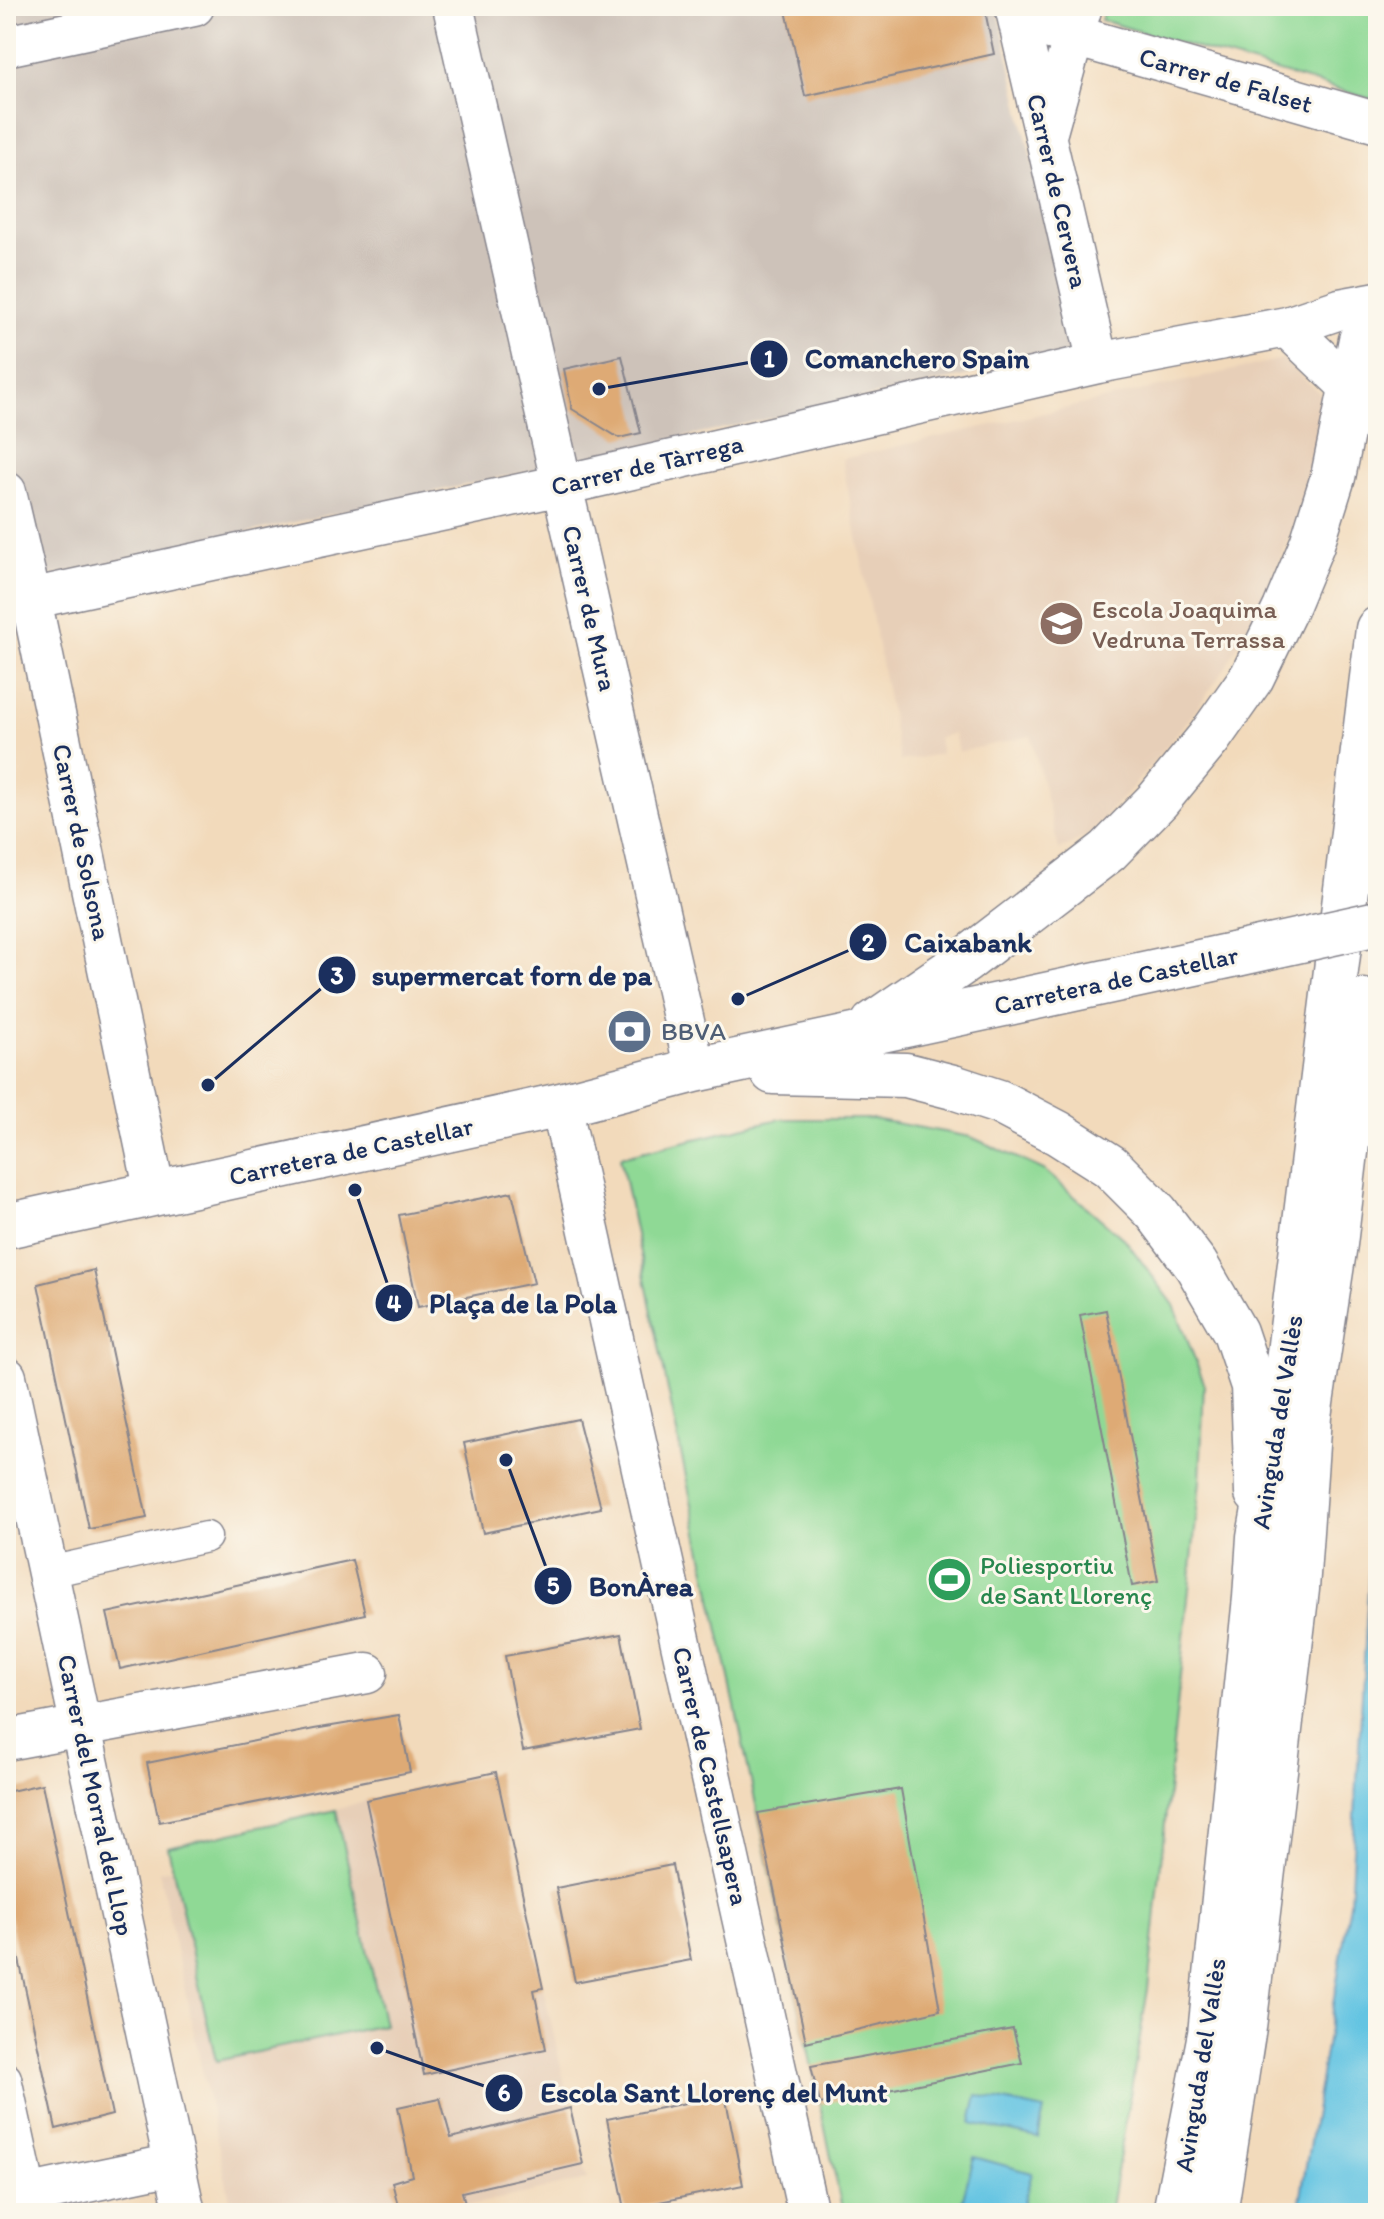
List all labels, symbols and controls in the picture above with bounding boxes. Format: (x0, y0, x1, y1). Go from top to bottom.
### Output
street label: Carrer de Falset (1136, 40, 1317, 120)
street label: Carrer de Cervera (1020, 91, 1096, 292)
callout: Comanchero Spain (749, 333, 1046, 385)
text: Comanchero Spain (805, 341, 1030, 375)
text: 1 (763, 344, 775, 373)
street label: Carrer de Tàrrega (548, 427, 746, 503)
street label: Carrer de Mura (555, 522, 625, 694)
place label: Escola Joaquima Vedruna Terrassa (1092, 593, 1286, 655)
school or university icon: Escola Joaquima Vedruna Terrassa (1037, 600, 1085, 648)
street label: Carrer de Solsona (46, 741, 119, 944)
callout: Caixabank (848, 916, 1048, 968)
text: Caixabank (904, 925, 1032, 959)
text: 2 (862, 928, 875, 957)
street label: Carretera de Castellar (991, 938, 1242, 1022)
callout: supermercat forn de pa (317, 949, 668, 1001)
text: supermercat forn de pa (372, 958, 653, 992)
text: 3 (330, 961, 344, 990)
bank icon: BBVA (606, 1007, 654, 1055)
place label: BBVA (661, 1015, 727, 1047)
street label: Carretera de Castellar (226, 1109, 477, 1193)
callout: Plaça de la Pola (374, 1277, 632, 1329)
text: Plaça de la Pola (429, 1286, 617, 1320)
text: 4 (387, 1289, 402, 1318)
street label: Avinguda del Vallès (1244, 1313, 1310, 1531)
place label: Poliesportiu de Sant Llorenç (980, 1549, 1152, 1611)
sports icon: Poliesportiu de Sant Llorenç (925, 1556, 973, 1604)
callout: BonÀrea (533, 1560, 710, 1612)
text: BonÀrea (589, 1569, 694, 1603)
text: 5 (547, 1571, 560, 1600)
street label: Carrer de Castellsapera (666, 1644, 756, 1909)
street label: Carrer del Morral del Llop (51, 1651, 141, 1939)
street label: Avinguda del Vallès (1167, 1956, 1233, 2174)
callout: Escola Sant Llorenç del Munt (484, 2067, 904, 2119)
text: Escola Sant Llorenç del Munt (541, 2075, 888, 2109)
text: 6 (498, 2078, 511, 2107)

